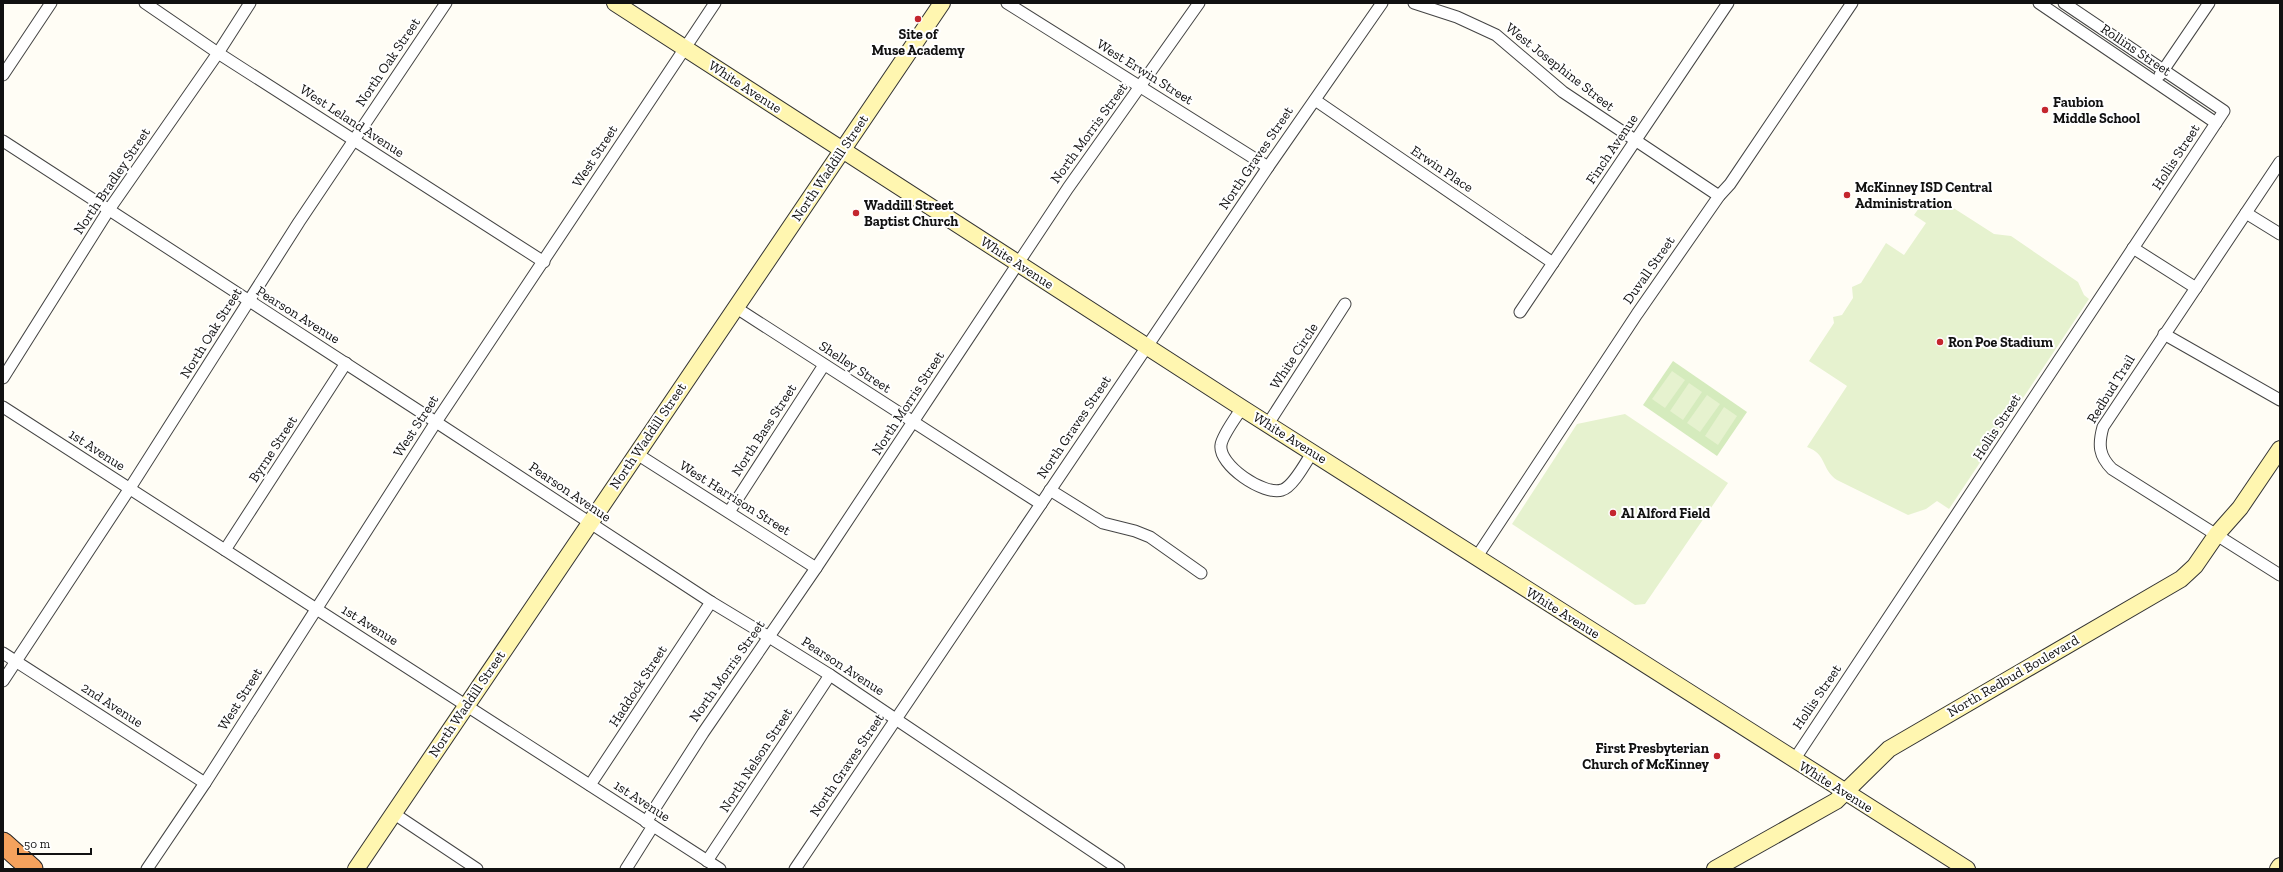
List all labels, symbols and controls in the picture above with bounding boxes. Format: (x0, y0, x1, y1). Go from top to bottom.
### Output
street label: North Oak Street (352, 14, 424, 110)
marker: Site of Muse Academy (913, 14, 923, 24)
street label: West Josephine Street (1502, 19, 1618, 115)
street label: Rollins Street (2098, 20, 2175, 80)
place label: Site of Muse Academy (871, 26, 965, 59)
street label: West Erwin Street (1094, 36, 1197, 109)
street label: White Avenue (705, 57, 785, 117)
street label: North Morris Street (1047, 79, 1132, 187)
street label: West Leland Avenue (297, 81, 408, 161)
place label: Faubion Middle School (2053, 94, 2140, 127)
street label: North Graves Street (1215, 102, 1297, 213)
marker: Faubion Middle School (2040, 105, 2050, 115)
street label: Finch Avenue (1582, 110, 1642, 187)
street label: North Waddill Street (788, 111, 872, 224)
street label: Hollis Street (2148, 120, 2204, 193)
street label: West Street (569, 121, 622, 190)
street label: North Bradley Street (70, 124, 154, 238)
street label: Erwin Place (1408, 142, 1477, 196)
place label: McKinney ISD Central Administration (1855, 179, 1992, 212)
marker: McKinney ISD Central Administration (1842, 190, 1852, 200)
place label: Waddill Street Baptist Church (864, 197, 958, 230)
marker: Waddill Street Baptist Church (851, 208, 861, 218)
street label: Duvall Street (1619, 232, 1679, 307)
street label: White Avenue (977, 233, 1057, 293)
street label: Pearson Avenue (253, 283, 343, 348)
street label: North Oak Street (176, 284, 246, 381)
street label: White Circle (1266, 319, 1322, 392)
place label: Ron Poe Stadium (1948, 334, 2054, 351)
street label: Shelley Street (816, 337, 895, 397)
marker: Ron Poe Stadium (1935, 337, 1945, 347)
street label: North Morris Street (868, 347, 948, 458)
street label: Redbud Trail (2083, 351, 2139, 426)
street label: North Graves Street (1033, 371, 1115, 482)
street label: North Waddill Street (606, 379, 690, 492)
street label: North Bass Street (728, 380, 801, 479)
street label: Hollis Street (1969, 390, 2025, 463)
street label: West Street (390, 391, 443, 460)
street label: White Avenue (1250, 409, 1330, 468)
street label: Byrne Street (245, 412, 301, 486)
street label: 1st Avenue (66, 425, 129, 475)
street label: West Harrison Street (676, 457, 794, 539)
street label: Pearson Avenue (526, 458, 615, 526)
place label: Al Alford Field (1621, 505, 1710, 522)
marker: Al Alford Field (1608, 508, 1618, 518)
street label: White Avenue (1523, 584, 1603, 643)
street label: 1st Avenue (338, 601, 402, 649)
street label: North Morris Street (686, 616, 769, 725)
street label: North Redbud Boulevard (1944, 631, 2082, 721)
street label: Pearson Avenue (798, 633, 888, 699)
street label: Haddock Street (605, 641, 671, 730)
street label: North Waddill Street (425, 647, 509, 760)
street label: Hollis Street (1789, 660, 1845, 733)
street label: West Street (214, 664, 266, 733)
street label: 2nd Avenue (78, 679, 146, 731)
street label: North Nelson Street (716, 704, 796, 815)
street label: North Graves Street (806, 709, 888, 820)
place label: First Presbyterian Church of McKinney (1582, 740, 1710, 773)
marker: First Presbyterian Church of McKinney (1712, 751, 1722, 761)
street label: White Avenue (1796, 758, 1876, 817)
street label: 1st Avenue (611, 776, 674, 826)
scale bar (18, 830, 91, 856)
text: 50 m (24, 837, 51, 851)

